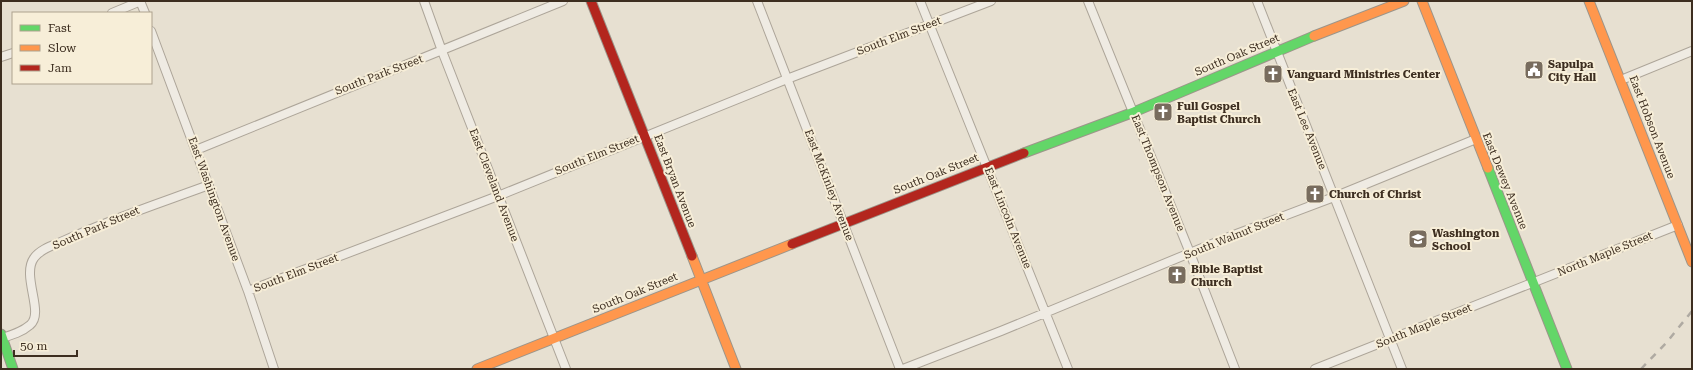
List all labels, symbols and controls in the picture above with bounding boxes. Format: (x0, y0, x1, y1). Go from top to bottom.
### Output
legend (12, 12, 152, 84)
street label: South Elm Street (855, 14, 943, 58)
text: Fast (48, 21, 72, 35)
street label: South Oak Street (1193, 31, 1281, 79)
text: Slow (48, 41, 76, 55)
street label: South Park Street (333, 52, 425, 98)
place label: Sapulpa City Hall (1548, 58, 1597, 84)
public building icon: Sapulpa City Hall (1523, 59, 1545, 81)
text: Jam (48, 61, 72, 75)
church icon: Vanguard Ministries Center (1262, 63, 1284, 85)
place label: Vanguard Ministries Center (1287, 68, 1440, 81)
street label: East Hobson Avenue (1626, 74, 1678, 180)
street label: East Lee Avenue (1285, 87, 1329, 171)
place label: Full Gospel Baptist Church (1177, 100, 1261, 126)
church icon: Full Gospel Baptist Church (1152, 101, 1174, 123)
street label: East Thompson Avenue (1129, 113, 1187, 233)
street label: East Cleveland Avenue (466, 127, 522, 243)
street label: East McKinley Avenue (802, 127, 856, 243)
street label: East Dewey Avenue (1480, 131, 1530, 231)
street label: South Elm Street (553, 132, 641, 178)
street label: East Bryan Avenue (651, 133, 699, 229)
street label: East Washington Avenue (185, 135, 243, 263)
street label: South Oak Street (892, 151, 980, 197)
street label: East Lincoln Avenue (982, 165, 1034, 271)
church icon: Church of Christ (1304, 183, 1326, 205)
place label: Church of Christ (1329, 188, 1422, 201)
street label: South Park Street (51, 204, 141, 252)
street label: South Walnut Street (1182, 210, 1286, 262)
place label: Washington School (1432, 227, 1500, 253)
school or university icon: Washington School (1407, 228, 1429, 250)
street label: North Maple Street (1556, 229, 1654, 279)
street label: South Elm Street (252, 251, 340, 295)
place label: Bible Baptist Church (1191, 263, 1263, 289)
church icon: Bible Baptist Church (1166, 264, 1188, 286)
street label: South Oak Street (591, 270, 679, 316)
street label: South Maple Street (1374, 301, 1474, 351)
scale bar (14, 332, 77, 358)
text: 50 m (20, 339, 47, 353)

